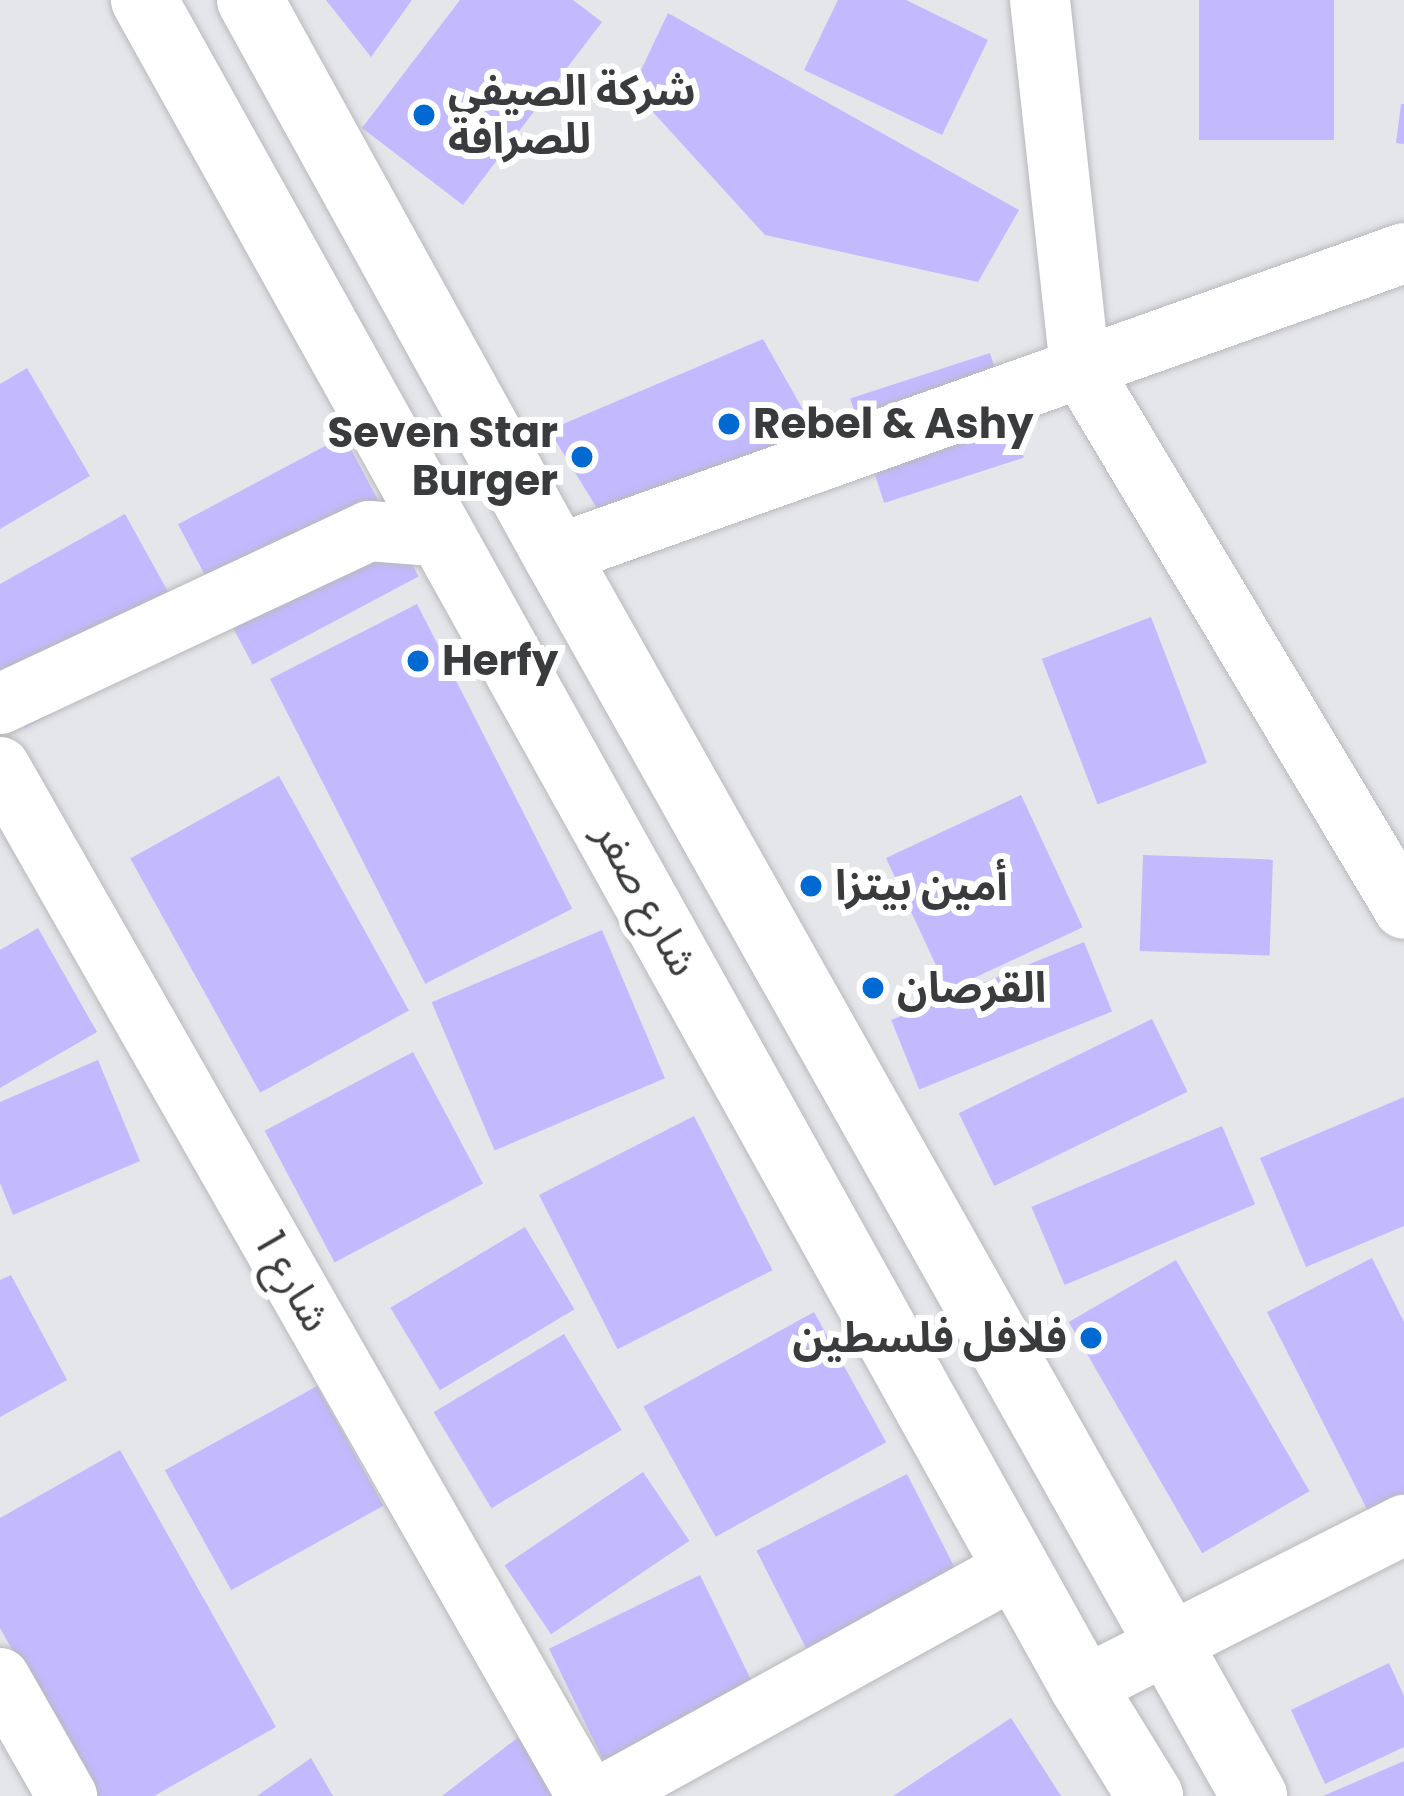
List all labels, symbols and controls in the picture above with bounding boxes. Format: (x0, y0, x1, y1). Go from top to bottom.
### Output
place label: شركة الصيفي للصرافة (448, 66, 696, 164)
marker: شركة الصيفي للصرافة (411, 102, 437, 128)
place label: Rebel & Ashy (753, 399, 1034, 449)
place label: Seven Star Burger (328, 408, 558, 506)
marker: Rebel & Ashy (716, 411, 742, 437)
marker: Seven Star Burger (569, 444, 595, 470)
place label: Herfy (442, 636, 558, 686)
marker: Herfy (405, 648, 431, 674)
street label: شارع صفر (583, 813, 709, 985)
place label: أمين بيتزا (835, 861, 1008, 911)
marker: أمين بيتزا (798, 873, 824, 899)
place label: القرصان (897, 963, 1046, 1013)
marker: القرصان (860, 975, 886, 1001)
street label: شارع 1 (245, 1223, 341, 1341)
place label: فلافل فلسطين (792, 1313, 1067, 1363)
marker: فلافل فلسطين (1078, 1325, 1104, 1351)

